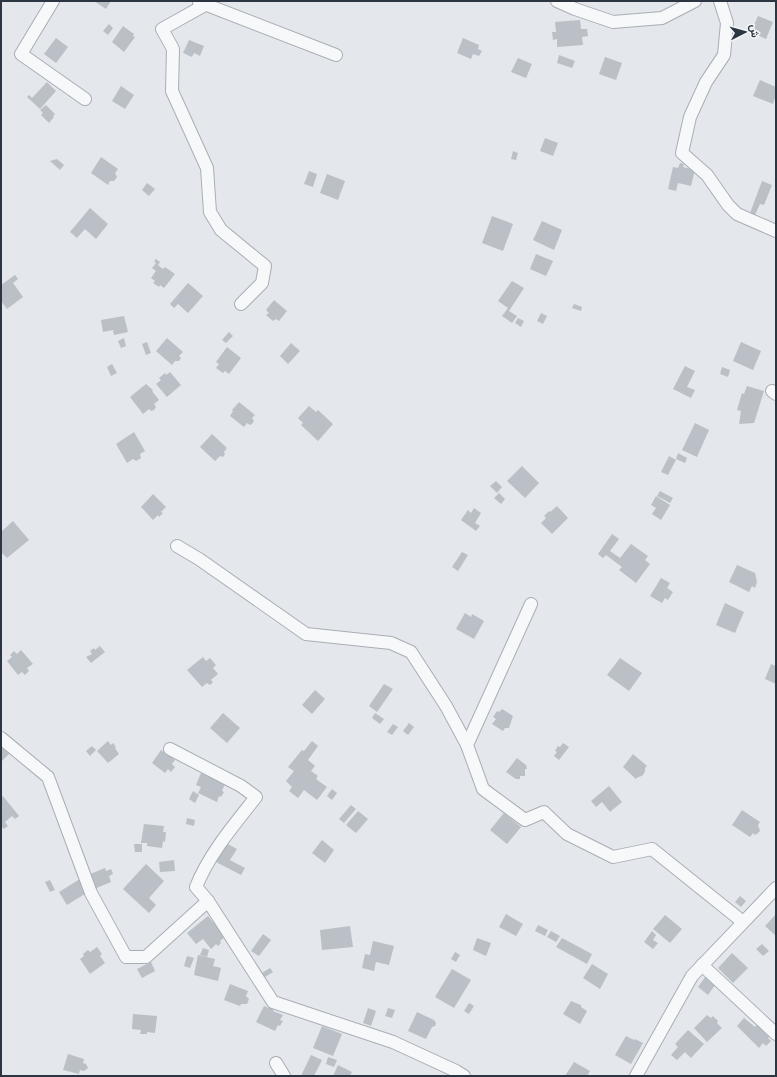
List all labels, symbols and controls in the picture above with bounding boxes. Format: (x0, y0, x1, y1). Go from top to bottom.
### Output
north arrow (725, 12, 765, 52)
text: ش (747, 24, 763, 38)

